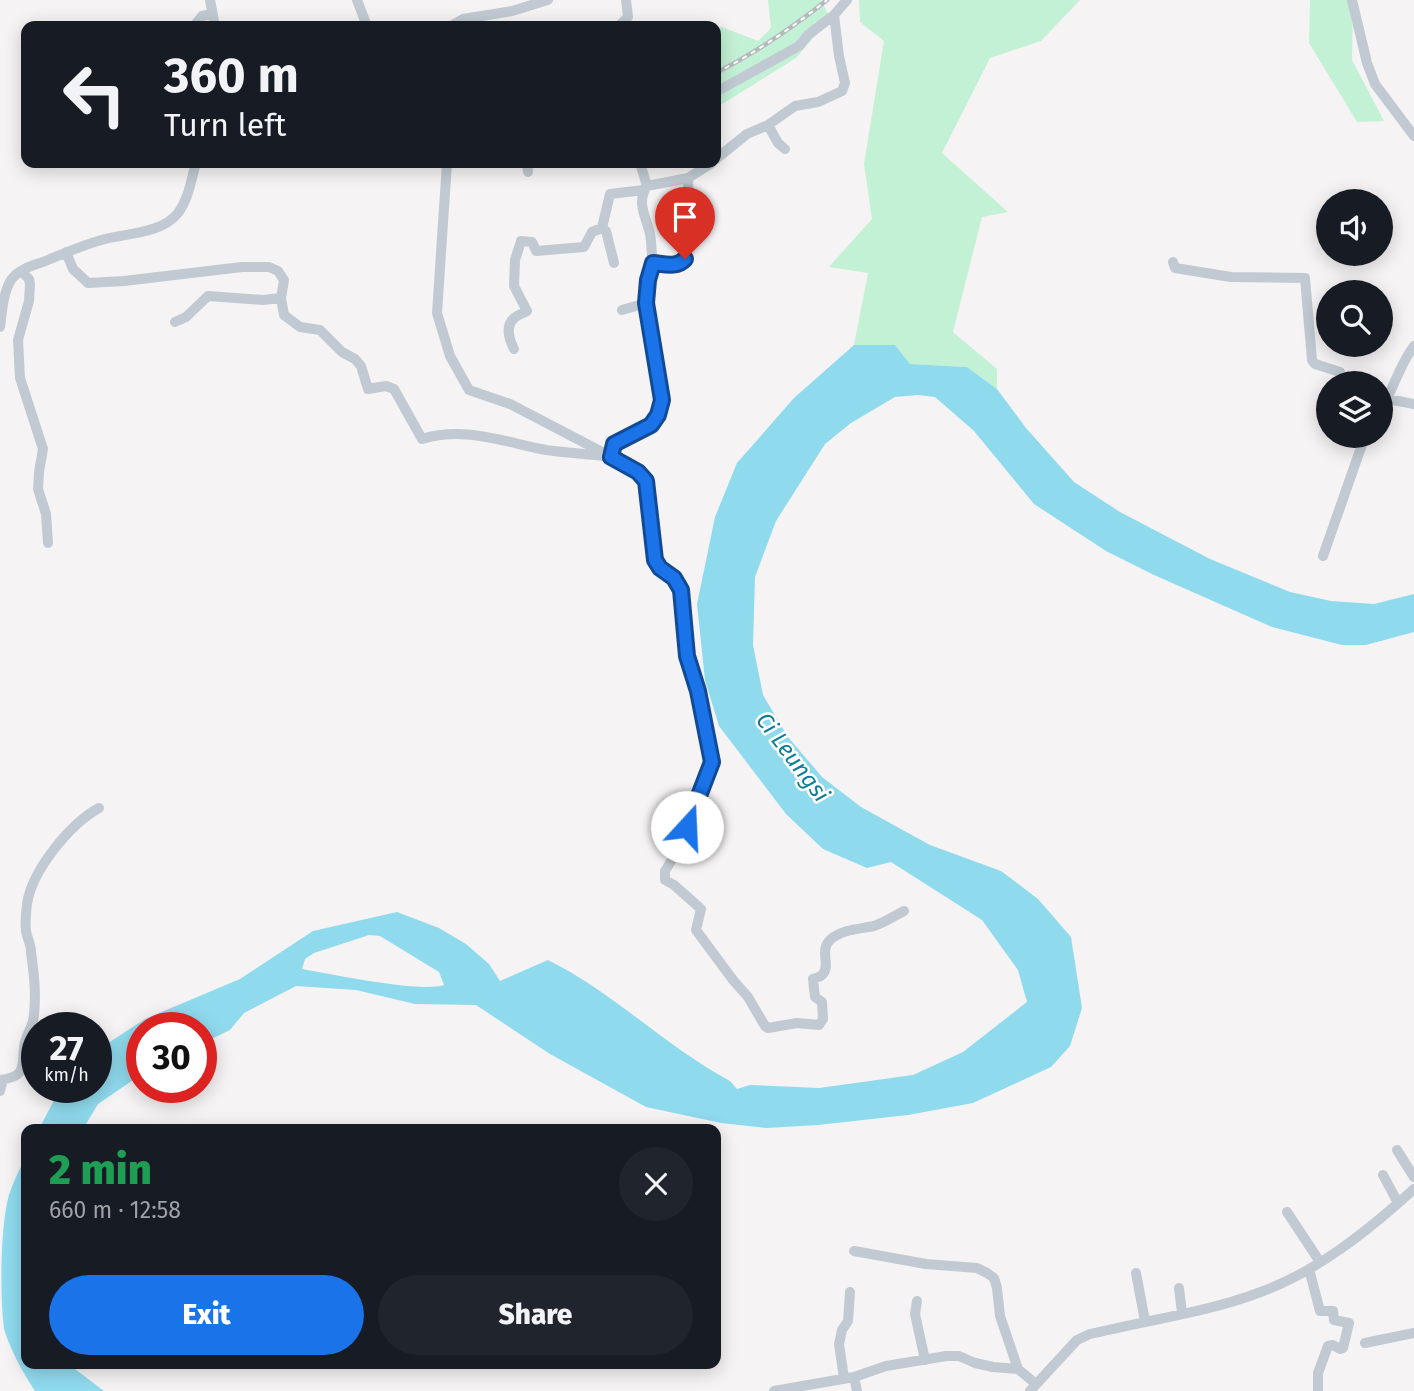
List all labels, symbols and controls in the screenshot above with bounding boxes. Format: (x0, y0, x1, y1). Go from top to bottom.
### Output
text: 360 m (164, 46, 299, 105)
icon: left (49, 49, 140, 140)
text: Turn left (164, 106, 286, 144)
pin (655, 187, 715, 259)
map controls (1316, 189, 1393, 448)
button: sound (1316, 189, 1393, 266)
icon: arrive (666, 198, 704, 236)
button: search (1316, 280, 1393, 357)
button: layers (1316, 371, 1393, 448)
water label: Ci Leungsi (750, 707, 836, 808)
position arrow (650, 790, 724, 864)
speed limit sign: 30 (126, 1012, 217, 1103)
text: 27 (49, 1027, 84, 1069)
text: km/h (44, 1064, 89, 1086)
text: 2 min (49, 1145, 152, 1195)
button: close (619, 1147, 693, 1221)
text: 660 m · 12:58 (49, 1196, 181, 1224)
button: Exit (49, 1275, 364, 1355)
button: Share (378, 1275, 693, 1355)

